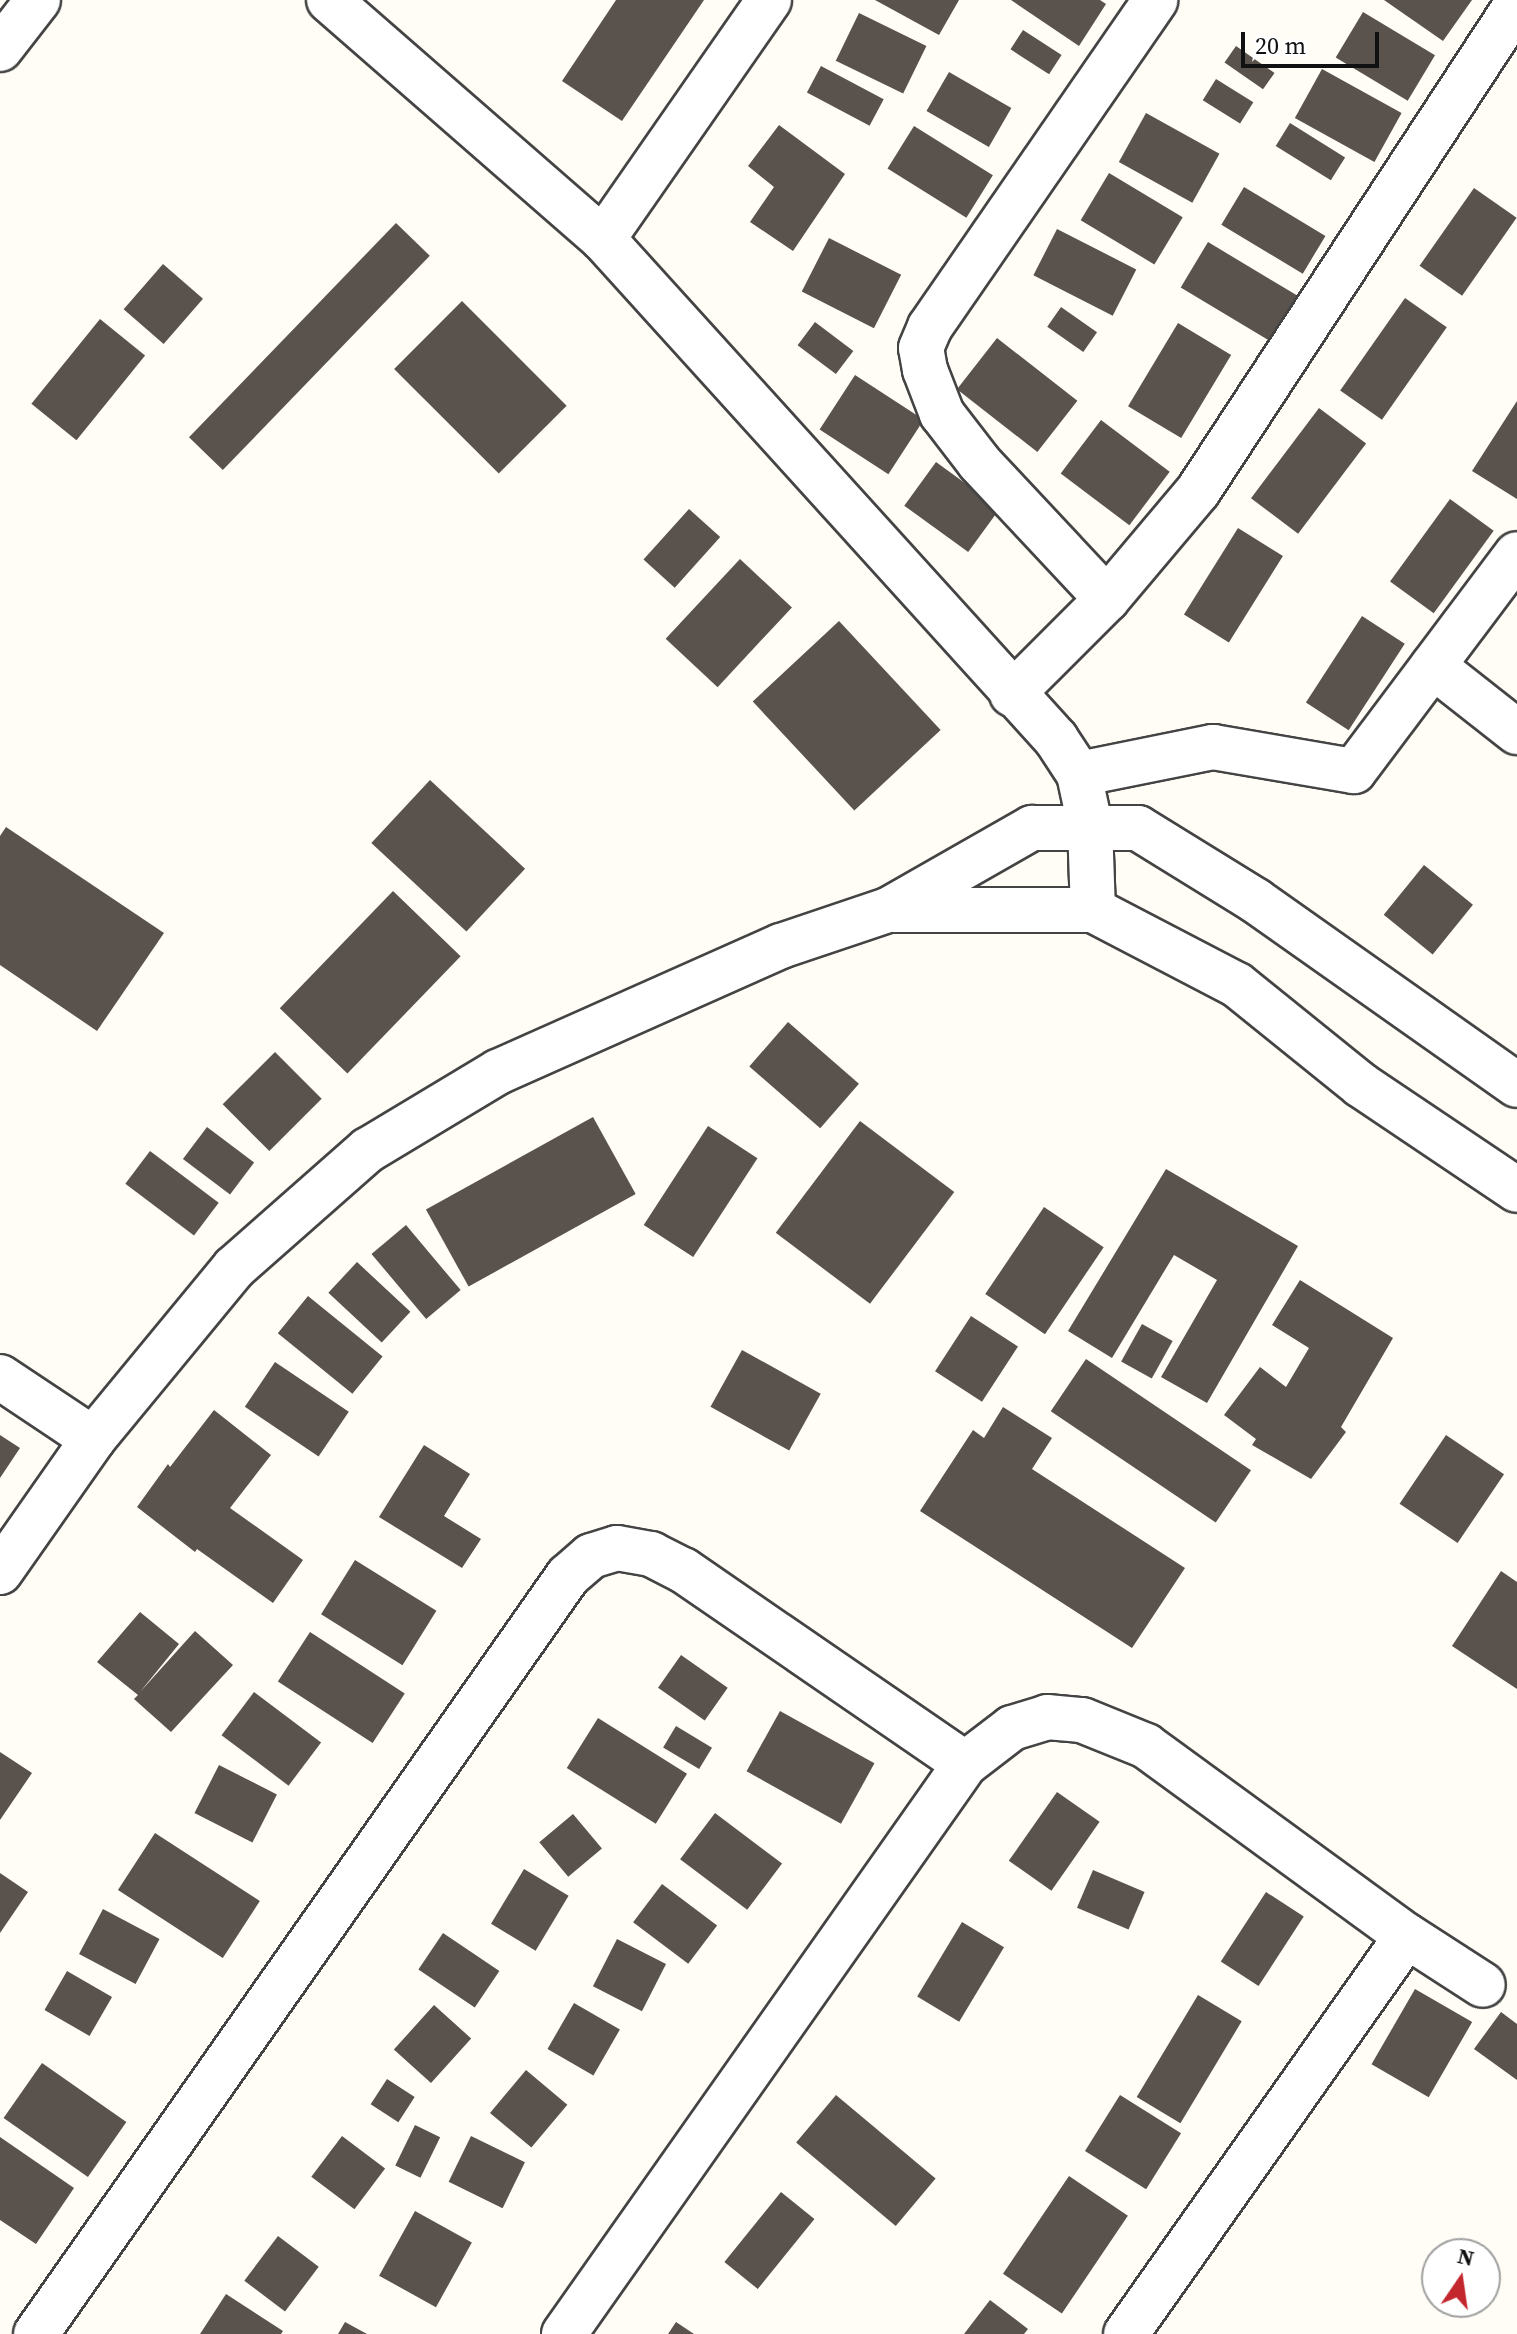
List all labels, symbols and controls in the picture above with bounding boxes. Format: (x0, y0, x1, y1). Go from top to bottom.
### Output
scale bar (1245, 16, 1383, 66)
text: 20 m (1255, 29, 1306, 62)
north arrow (1421, 2238, 1501, 2318)
text: N (1455, 2240, 1477, 2273)

